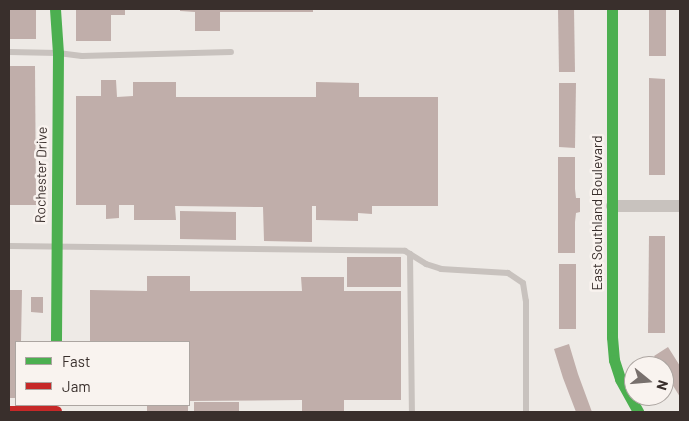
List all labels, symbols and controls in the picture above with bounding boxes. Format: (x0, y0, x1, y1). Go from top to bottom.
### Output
street label: Rochester Drive (32, 127, 50, 223)
street label: East Southland Boulevard (589, 135, 605, 291)
legend (15, 341, 190, 406)
text: Fast (62, 352, 90, 370)
north arrow (624, 356, 674, 406)
text: Jam (62, 377, 91, 395)
text: N (653, 378, 672, 392)

